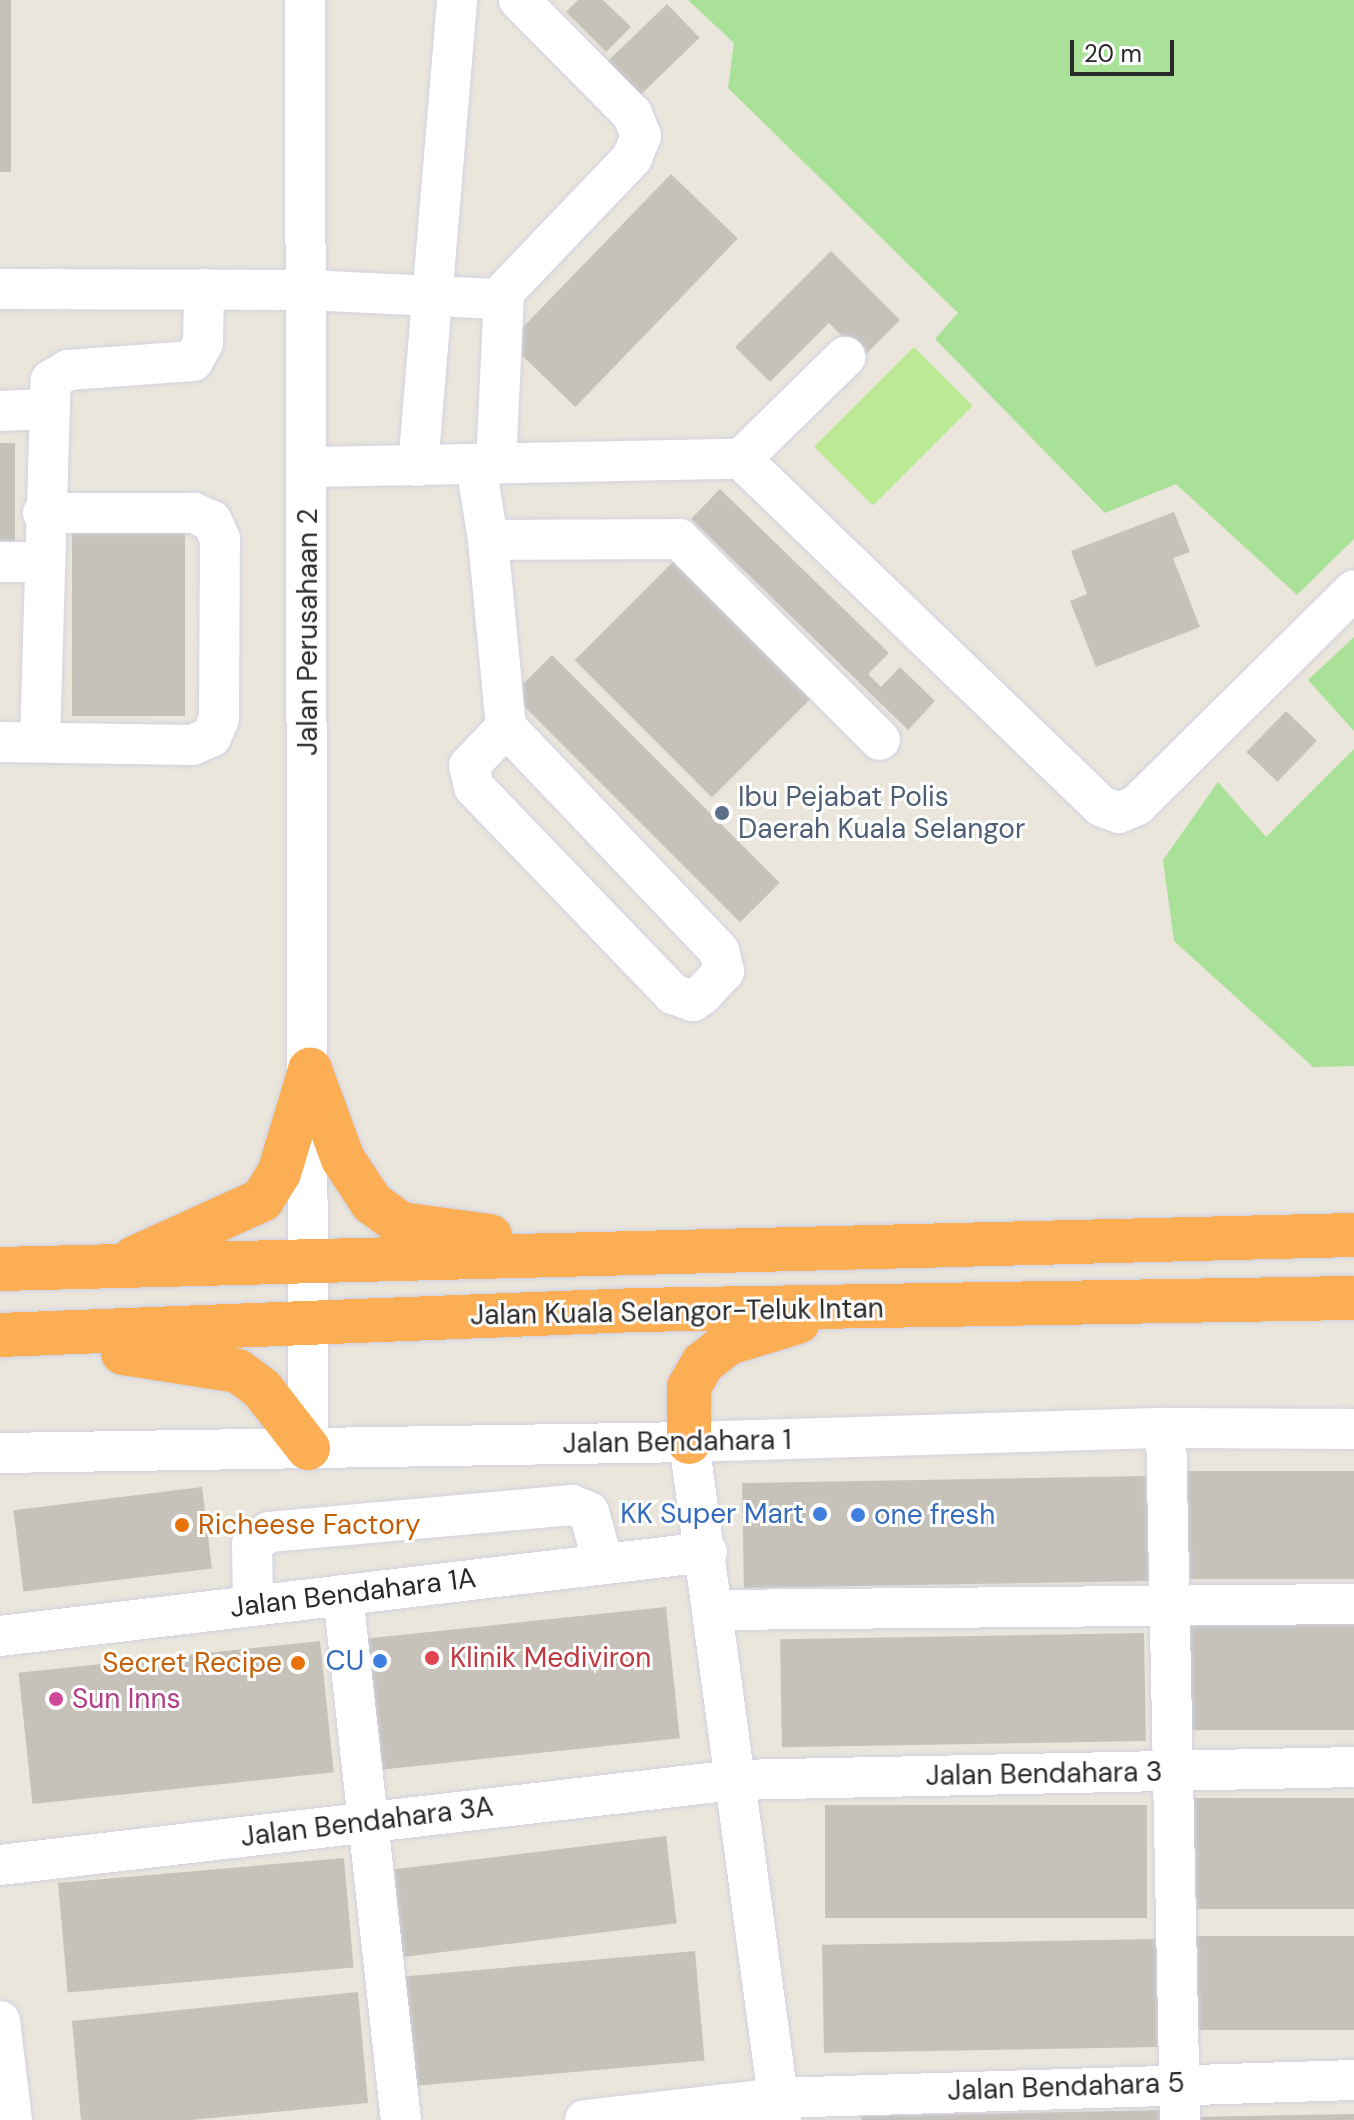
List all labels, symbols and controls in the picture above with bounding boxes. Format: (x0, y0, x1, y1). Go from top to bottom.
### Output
scale bar (1074, 24, 1178, 74)
text: 20 m (1084, 38, 1142, 69)
street label: Jalan Perusahaan 2 (291, 508, 325, 756)
place label: Ibu Pejabat Polis Daerah Kuala Selangor (738, 780, 1025, 846)
marker: Ibu Pejabat Polis Daerah Kuala Selangor (713, 804, 731, 822)
street label: Jalan Kuala Selangor-Teluk Intan (470, 1292, 884, 1332)
street label: Jalan Bendahara 1 (562, 1423, 792, 1461)
place label: KK Super Mart (620, 1497, 804, 1531)
place label: one fresh (874, 1498, 995, 1532)
marker: KK Super Mart (811, 1505, 829, 1523)
marker: one fresh (849, 1506, 867, 1524)
place label: Richeese Factory (198, 1508, 421, 1542)
marker: Richeese Factory (173, 1516, 191, 1534)
street label: Jalan Bendahara 1A (228, 1561, 478, 1625)
place label: Klinik Mediviron (450, 1641, 651, 1675)
place label: CU (326, 1644, 364, 1678)
place label: Secret Recipe (102, 1646, 282, 1680)
marker: Klinik Mediviron (421, 1647, 443, 1669)
marker: CU (371, 1652, 389, 1670)
marker: Secret Recipe (289, 1654, 307, 1672)
place label: Sun Inns (72, 1682, 181, 1716)
marker: Sun Inns (47, 1690, 65, 1708)
street label: Jalan Bendahara 3 (925, 1755, 1163, 1793)
street label: Jalan Bendahara 3A (239, 1790, 495, 1854)
street label: Jalan Bendahara 5 (947, 2066, 1185, 2108)

